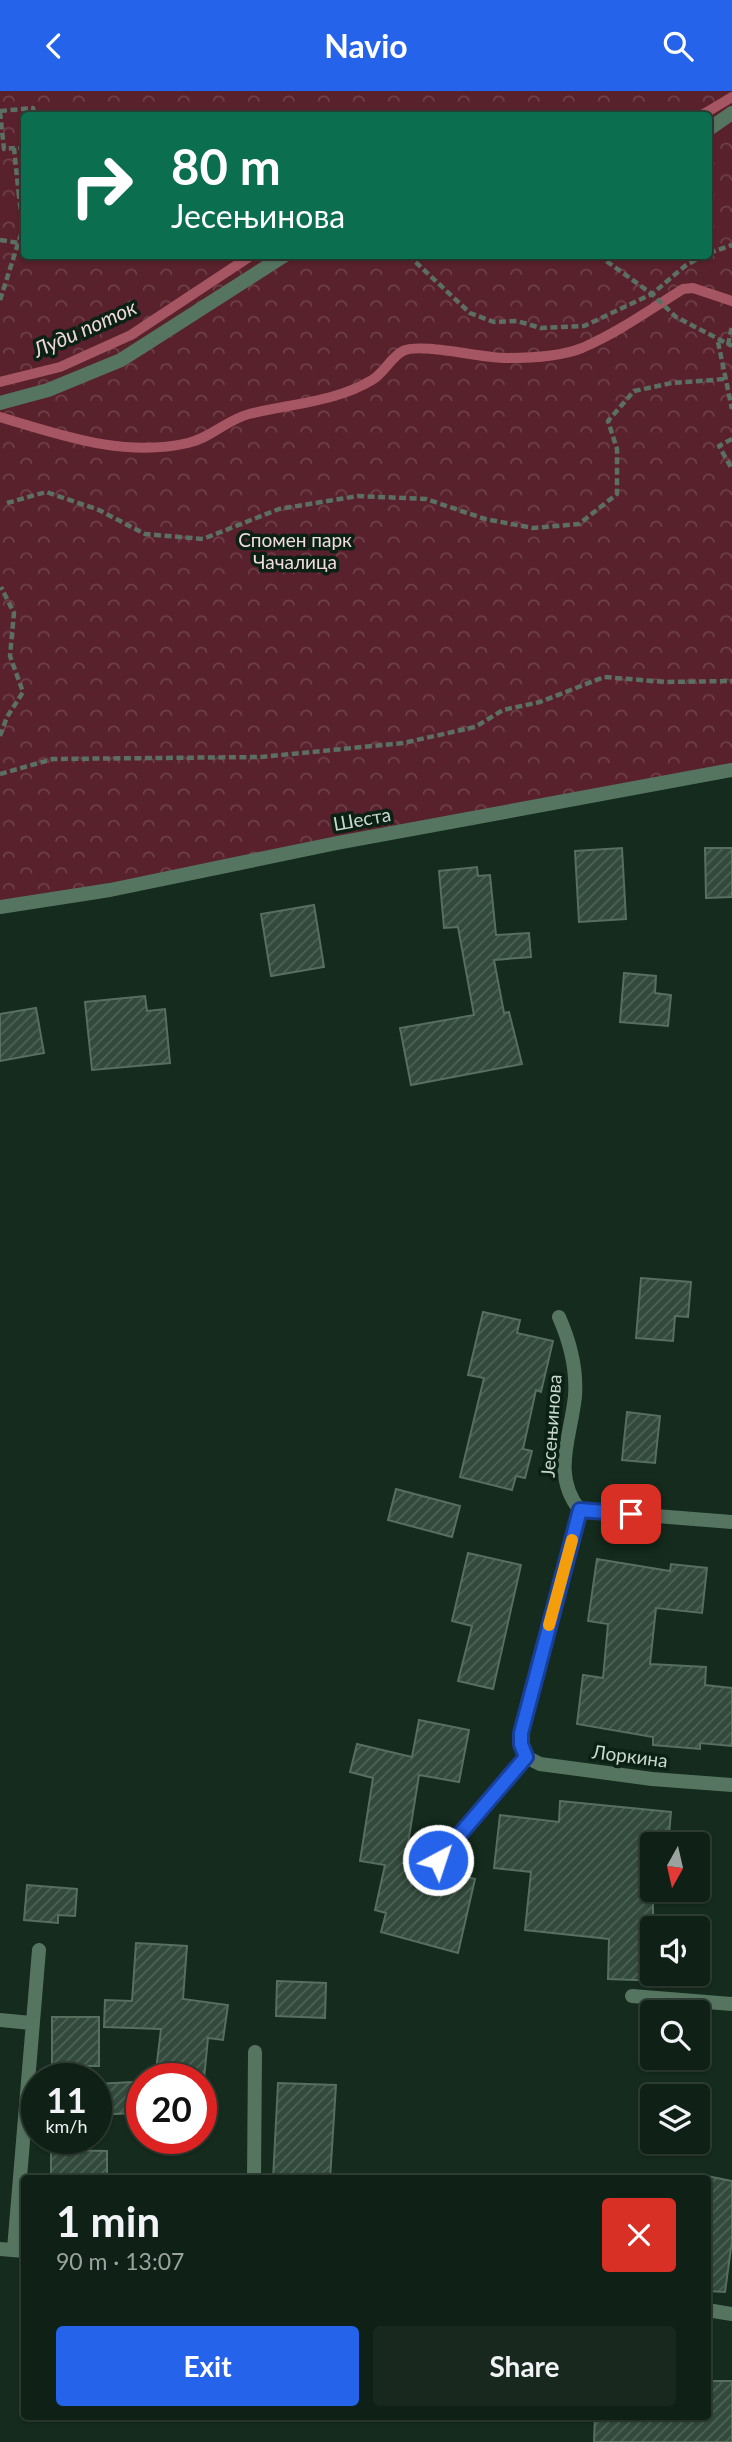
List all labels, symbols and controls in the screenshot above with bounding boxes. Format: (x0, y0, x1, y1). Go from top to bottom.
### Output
text: Navio (324, 26, 408, 65)
icon: back (35, 27, 73, 65)
icon: search (659, 27, 697, 65)
text: 80 m (171, 137, 281, 195)
icon: right (56, 140, 147, 231)
text: Јесењинова (171, 196, 345, 235)
water label: Луди поток (28, 294, 140, 362)
park label: Спомен парк Чачалица (238, 528, 352, 573)
street label: Шеста (331, 802, 393, 835)
street label: Јесењинова (535, 1374, 566, 1478)
pin (601, 1484, 661, 1544)
icon: arrive (612, 1495, 650, 1533)
street label: Лоркина (590, 1739, 669, 1772)
position arrow (401, 1823, 475, 1897)
north arrow (640, 1832, 710, 1902)
map controls (640, 1832, 710, 2154)
button: sound (640, 1916, 710, 1986)
button: search (640, 2000, 710, 2070)
speed limit sign: 20 (126, 2063, 217, 2154)
text: 11 (46, 2078, 87, 2120)
button: layers (640, 2084, 710, 2154)
text: km/h (45, 2115, 88, 2137)
text: 1 min (56, 2196, 160, 2246)
button: close (602, 2198, 676, 2272)
text: 90 m · 13:07 (56, 2247, 184, 2275)
button: Exit (56, 2326, 359, 2406)
button: Share (373, 2326, 676, 2406)

